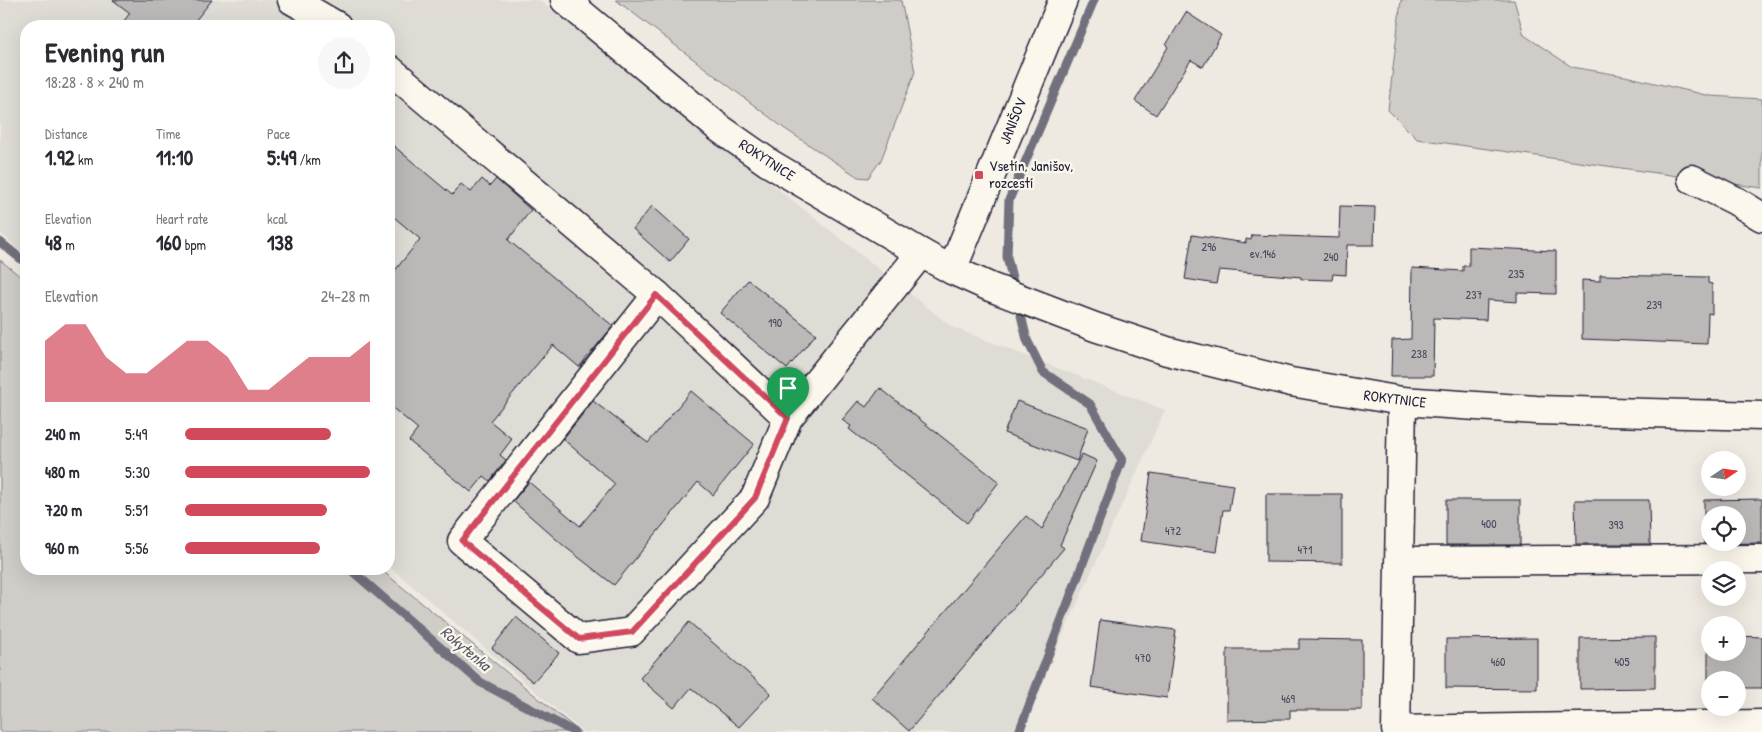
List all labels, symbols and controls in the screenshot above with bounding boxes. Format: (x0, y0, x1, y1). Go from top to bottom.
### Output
text: Evening run (45, 33, 165, 71)
button: share (318, 37, 370, 89)
text: 18:28 · 8 × 240 m (45, 71, 144, 93)
street label: JANIŠOV (994, 94, 1031, 147)
text: Distance (45, 124, 88, 143)
text: Time (156, 124, 181, 143)
text: Pace (267, 124, 290, 143)
street label: ROKYTNICE (735, 134, 800, 186)
text: 1.92 (45, 143, 75, 172)
text: 11:10 (156, 143, 193, 172)
text: 5:49 (267, 143, 296, 172)
text: km (75, 150, 93, 169)
text: /km (296, 150, 321, 169)
place label: Vsetín, Janišov, rozcestí (989, 155, 1073, 193)
marker: Vsetín, Janišov, rozcestí (973, 169, 985, 181)
text: Elevation (45, 209, 92, 228)
text: Heart rate (156, 209, 208, 228)
text: kcal (267, 209, 287, 228)
text: 48 (45, 228, 62, 257)
text: 160 (156, 228, 181, 257)
text: 138 (267, 228, 293, 257)
text: m (62, 235, 75, 254)
text: bpm (181, 235, 206, 254)
house number: 296 (1202, 238, 1217, 255)
house number: ev.146 (1250, 245, 1276, 262)
house number: 240 (1323, 248, 1339, 265)
house number: 235 (1508, 265, 1524, 282)
text: Elevation (45, 285, 98, 307)
text: 24–28 m (321, 285, 370, 307)
house number: 237 (1466, 286, 1483, 303)
house number: 239 (1646, 296, 1662, 313)
house number: 190 (768, 314, 782, 331)
house number: 238 (1411, 345, 1427, 362)
pin (767, 367, 809, 418)
icon: arrive (774, 374, 802, 402)
street label: ROKYTNICE (1363, 384, 1428, 413)
text: 240 m (45, 423, 80, 445)
text: 5:49 (125, 423, 147, 445)
north arrow (1701, 451, 1746, 496)
map controls (1701, 451, 1746, 716)
text: 480 m (45, 461, 80, 483)
text: 5:30 (125, 461, 150, 483)
text: 720 m (45, 499, 82, 521)
text: 5:51 (125, 499, 148, 521)
button: locate (1701, 506, 1746, 551)
house number: 400 (1481, 515, 1497, 532)
house number: 393 (1608, 516, 1624, 533)
house number: 472 (1165, 522, 1181, 539)
text: 960 m (45, 537, 79, 559)
text: 5:56 (125, 537, 149, 559)
house number: 471 (1298, 541, 1312, 558)
button: layers (1701, 561, 1746, 606)
button: + (1701, 616, 1746, 661)
water label: Rokytenka (436, 621, 497, 677)
house number: 470 (1135, 649, 1151, 666)
house number: 460 (1491, 653, 1505, 670)
house number: 405 (1615, 653, 1629, 670)
button: − (1701, 671, 1746, 716)
house number: 469 (1281, 690, 1295, 707)

